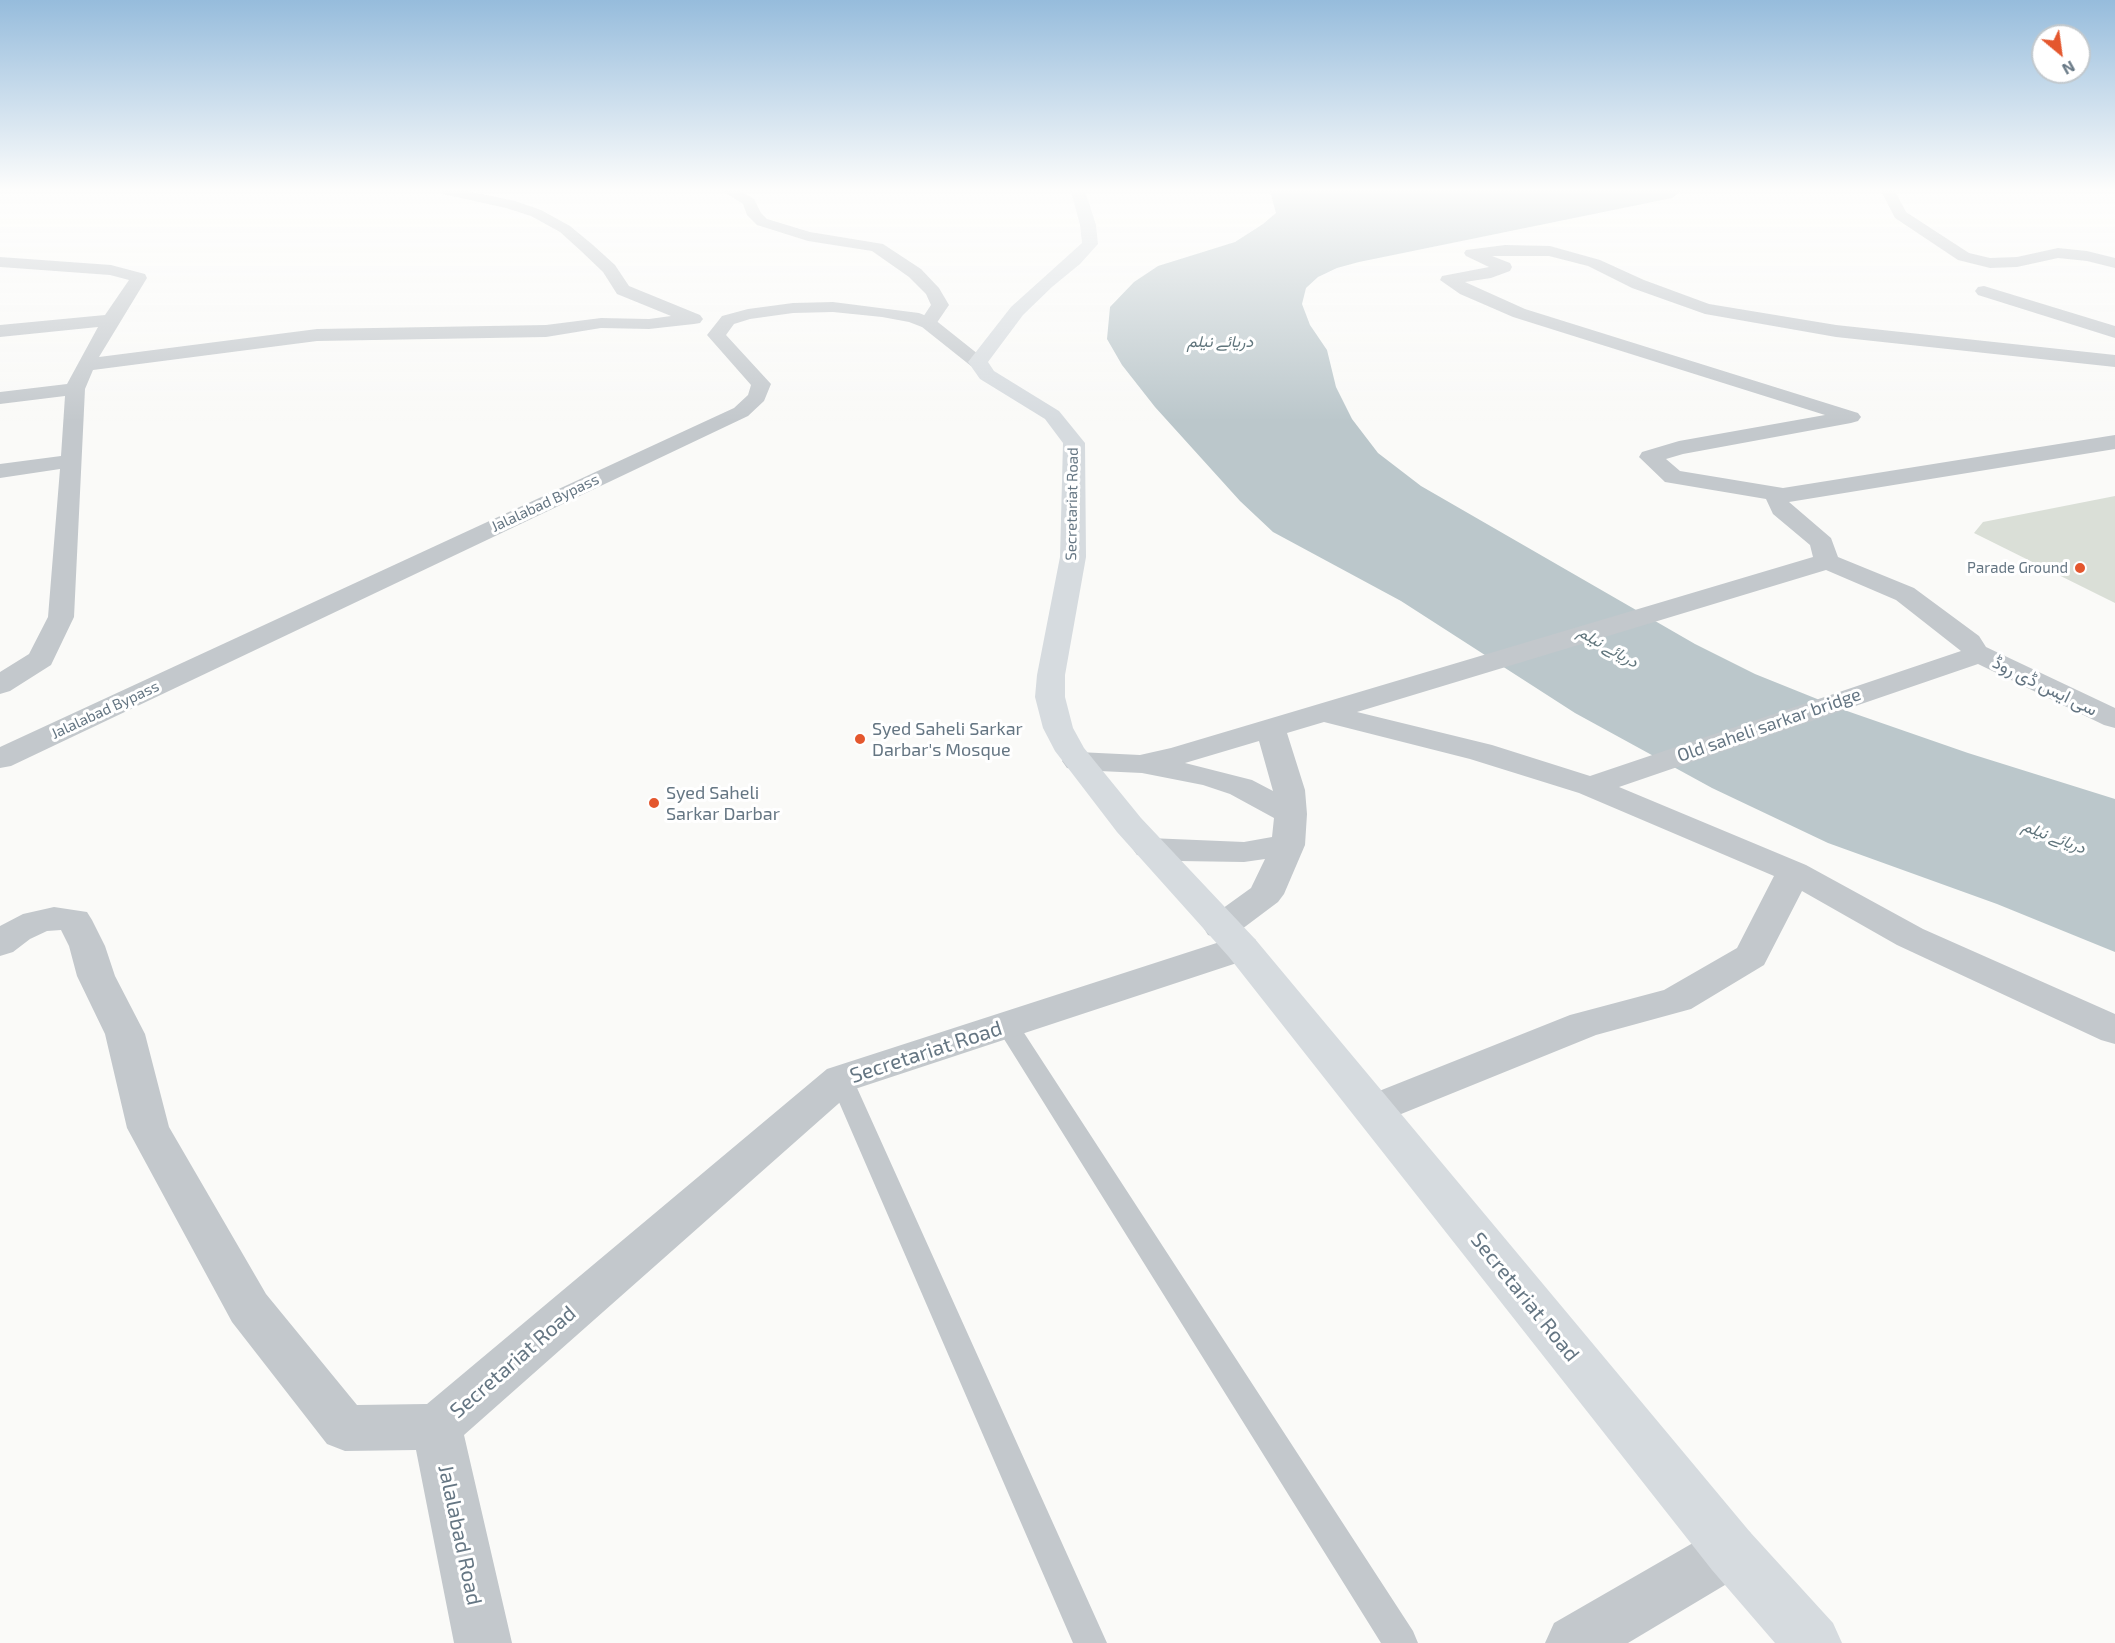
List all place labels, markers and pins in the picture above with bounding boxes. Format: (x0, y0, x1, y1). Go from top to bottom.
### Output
place label: Parade Ground (1967, 559, 2068, 577)
marker: Parade Ground (2073, 561, 2087, 575)
place label: Syed Saheli Sarkar Darbar's Mosque (872, 718, 1023, 760)
marker: Syed Saheli Sarkar Darbar's Mosque (853, 732, 867, 746)
place label: Syed Saheli Sarkar Darbar (666, 782, 780, 824)
marker: Syed Saheli Sarkar Darbar (647, 796, 661, 810)

